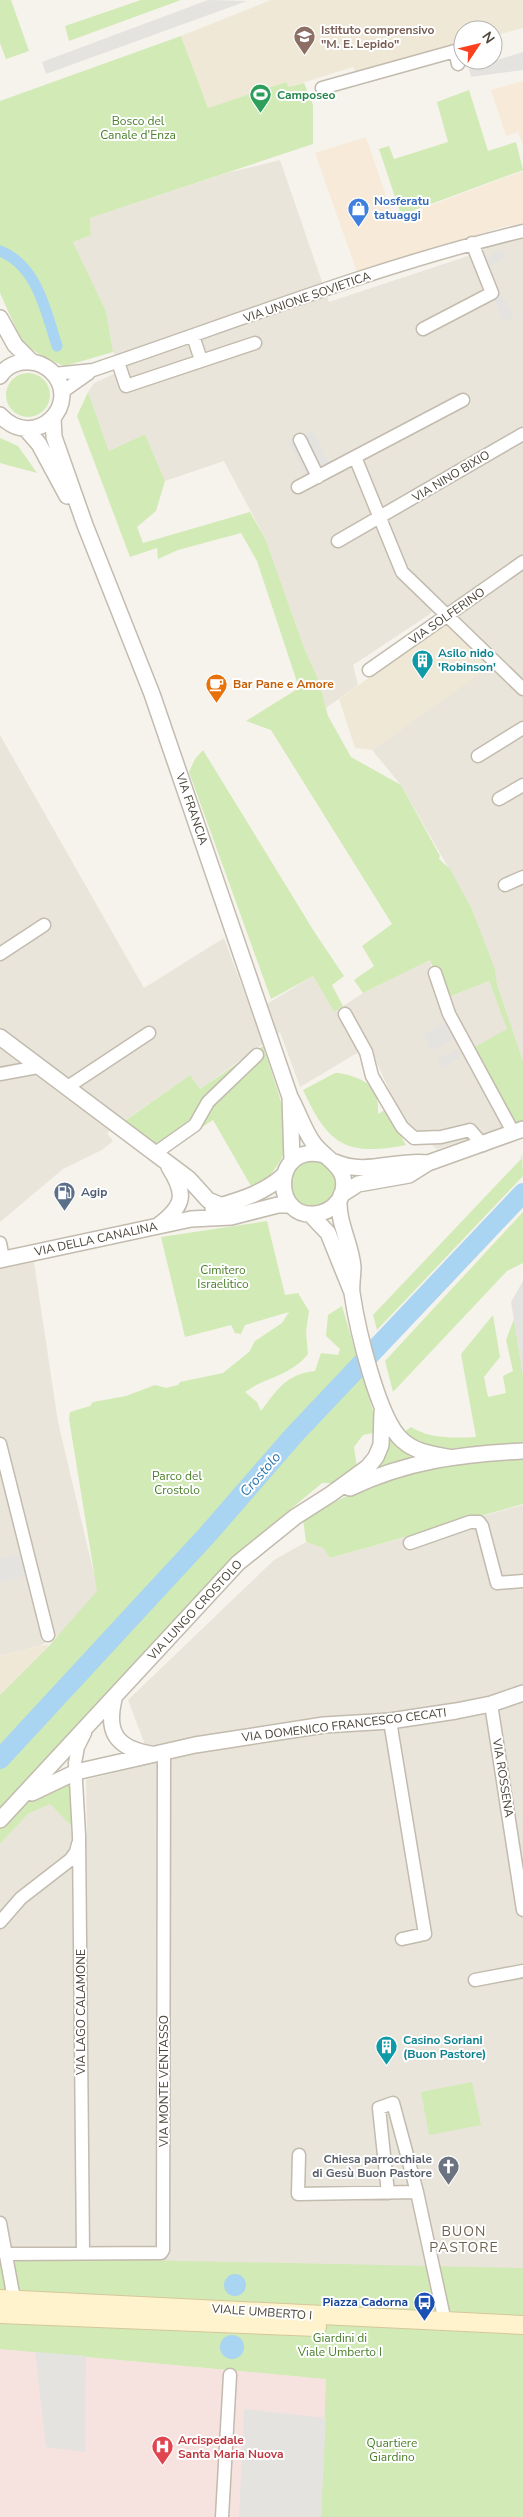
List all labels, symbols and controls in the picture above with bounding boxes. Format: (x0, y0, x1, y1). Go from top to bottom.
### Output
north arrow (453, 20, 503, 70)
place label: Istituto comprensivo "M. E. Lepido" (321, 22, 435, 52)
school or university icon: Istituto comprensivo "M. E. Lepido" (293, 25, 317, 56)
text: N (477, 28, 499, 48)
sports icon: Camposeo (249, 83, 273, 114)
place label: Camposeo (277, 87, 335, 103)
park label: Bosco del Canale d'Enza (100, 113, 176, 143)
place label: Nosferatu tatuaggi (374, 193, 429, 223)
shop icon: Nosferatu tatuaggi (346, 196, 370, 227)
street label: VIA UNIONE SOVIETICA (240, 268, 373, 327)
street label: VIA NINO BIXIO (408, 447, 493, 506)
street label: VIA SOLFERINO (405, 584, 488, 649)
place label: Asilo nido 'Robinson' (438, 645, 496, 675)
building icon: Asilo nido 'Robinson' (410, 648, 434, 679)
cafe icon: Bar Pane e Amore (205, 672, 229, 703)
place label: Bar Pane e Amore (233, 676, 334, 692)
street label: VIA FRANCIA (172, 770, 212, 847)
fuel station icon: Agip (53, 1180, 77, 1211)
place label: Agip (81, 1184, 107, 1200)
street label: VIA DELLA CANALINA (32, 1218, 159, 1260)
park label: Cimitero Israelitico (197, 1262, 249, 1292)
water label: Crostolo (236, 1448, 285, 1501)
park label: Parco del Crostolo (152, 1468, 202, 1498)
street label: VIA LUNGO CROSTOLO (144, 1556, 246, 1664)
street label: VIA DOMENICO FRANCESCO CECATI (240, 1704, 447, 1746)
street label: VIA ROSSENA (489, 1736, 517, 1819)
street label: VIA LAGO CALAMONE (73, 1949, 89, 2076)
street label: VIA MONTE VENTASSO (156, 2015, 172, 2148)
place label: Casino Soriani (Buon Pastore) (403, 2032, 486, 2062)
building icon: Casino Soriani (Buon Pastore) (375, 2035, 399, 2066)
place label: Chiesa parrocchiale di Gesù Buon Pastore (312, 2151, 432, 2181)
church icon: Chiesa parrocchiale di Gesù Buon Pastore (436, 2154, 460, 2185)
district label: BUON PASTORE (429, 2222, 499, 2257)
bus stop icon: Piazza Cadorna (412, 2290, 436, 2321)
place label: Piazza Cadorna (323, 2294, 408, 2310)
street label: VIALE UMBERTO I (210, 2300, 313, 2323)
park label: Giardini di Viale Umberto I (297, 2330, 382, 2360)
place label: Arcispedale Santa Maria Nuova (178, 2432, 284, 2462)
hospital icon: Arcispedale Santa Maria Nuova (150, 2435, 174, 2466)
park label: Quartiere Giardino (367, 2435, 417, 2465)

